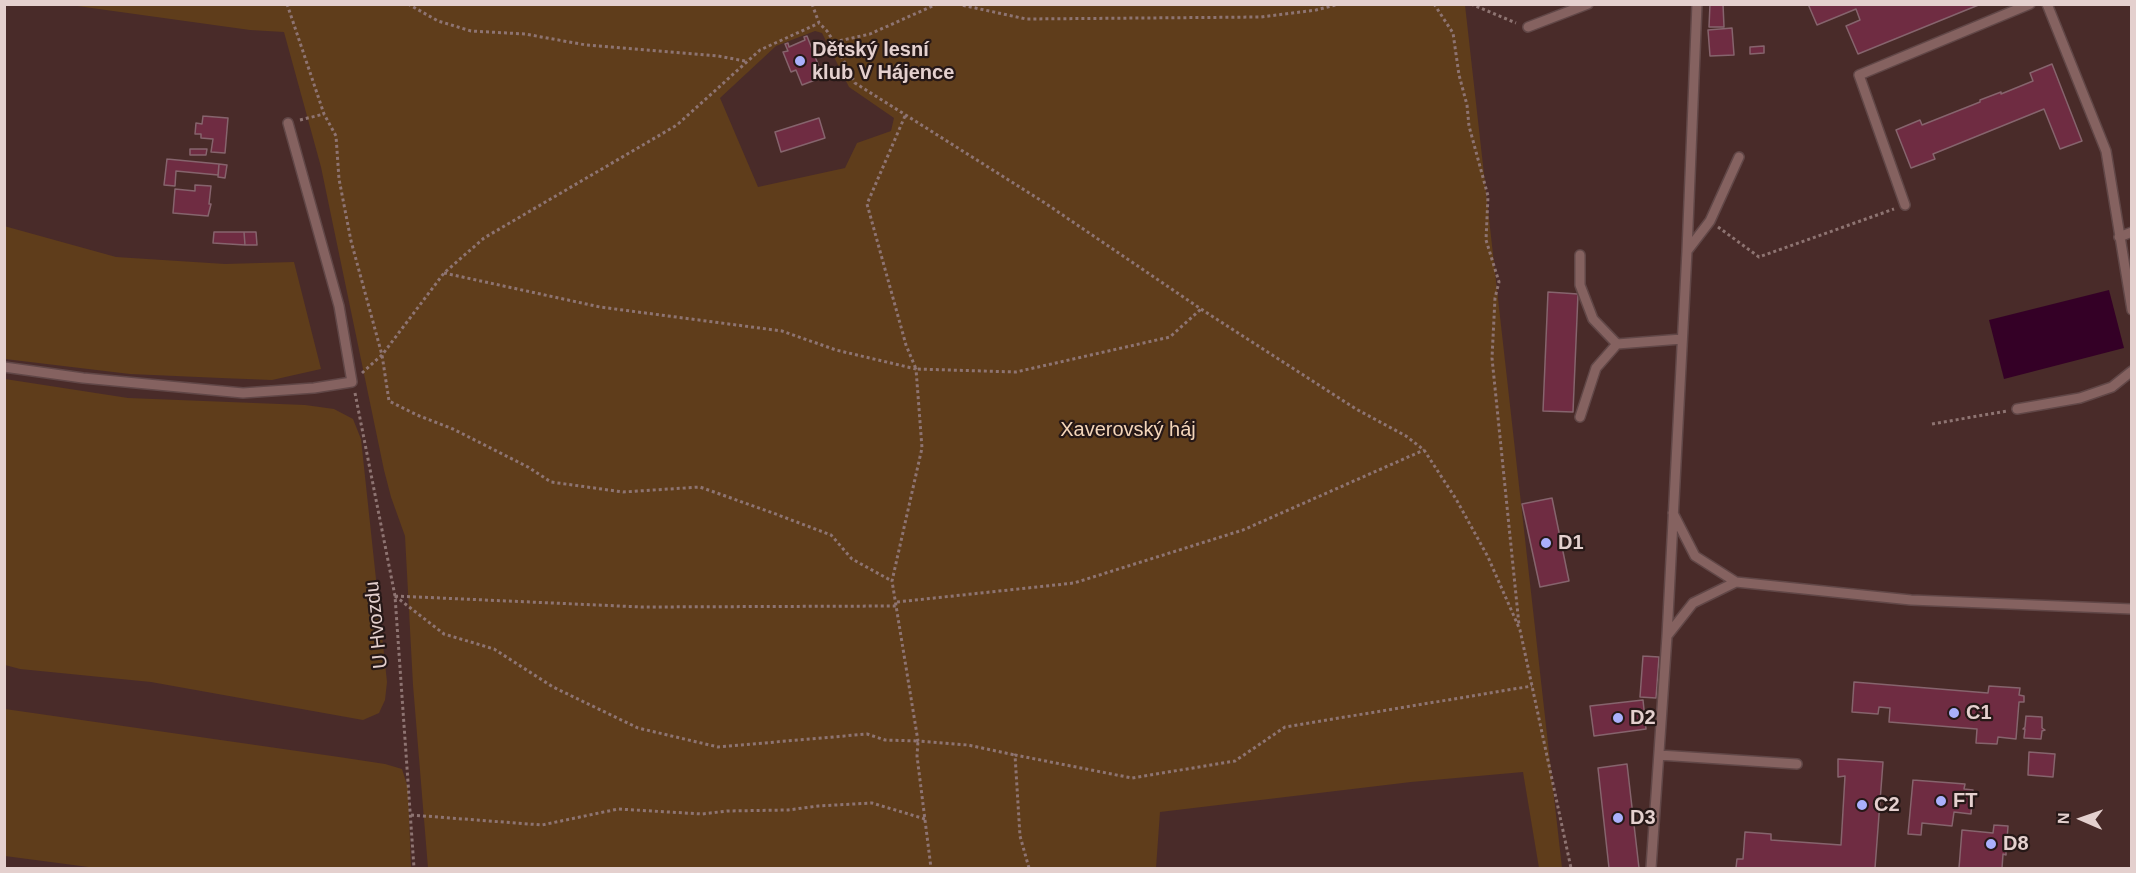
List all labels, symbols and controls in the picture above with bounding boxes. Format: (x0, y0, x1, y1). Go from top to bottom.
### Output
place label: Dětský lesní klub V Hájence (812, 38, 954, 85)
marker: Dětský lesní klub V Hájence (793, 54, 807, 68)
park label: Xaverovský háj (1060, 418, 1196, 442)
place label: D1 (1558, 531, 1584, 555)
marker: D1 (1539, 536, 1553, 550)
street label: U Hvozdu (360, 580, 394, 670)
place label: C1 (1966, 701, 1992, 725)
place label: D2 (1630, 706, 1656, 730)
marker: C1 (1947, 706, 1961, 720)
marker: D2 (1611, 711, 1625, 725)
place label: FT (1953, 789, 1977, 813)
north arrow (2052, 789, 2112, 849)
place label: C2 (1874, 793, 1900, 817)
marker: FT (1934, 794, 1948, 808)
marker: C2 (1855, 798, 1869, 812)
place label: D3 (1630, 806, 1656, 830)
marker: D3 (1611, 811, 1625, 825)
text: N (2055, 812, 2072, 824)
place label: D8 (2003, 832, 2029, 856)
marker: D8 (1984, 837, 1998, 851)

